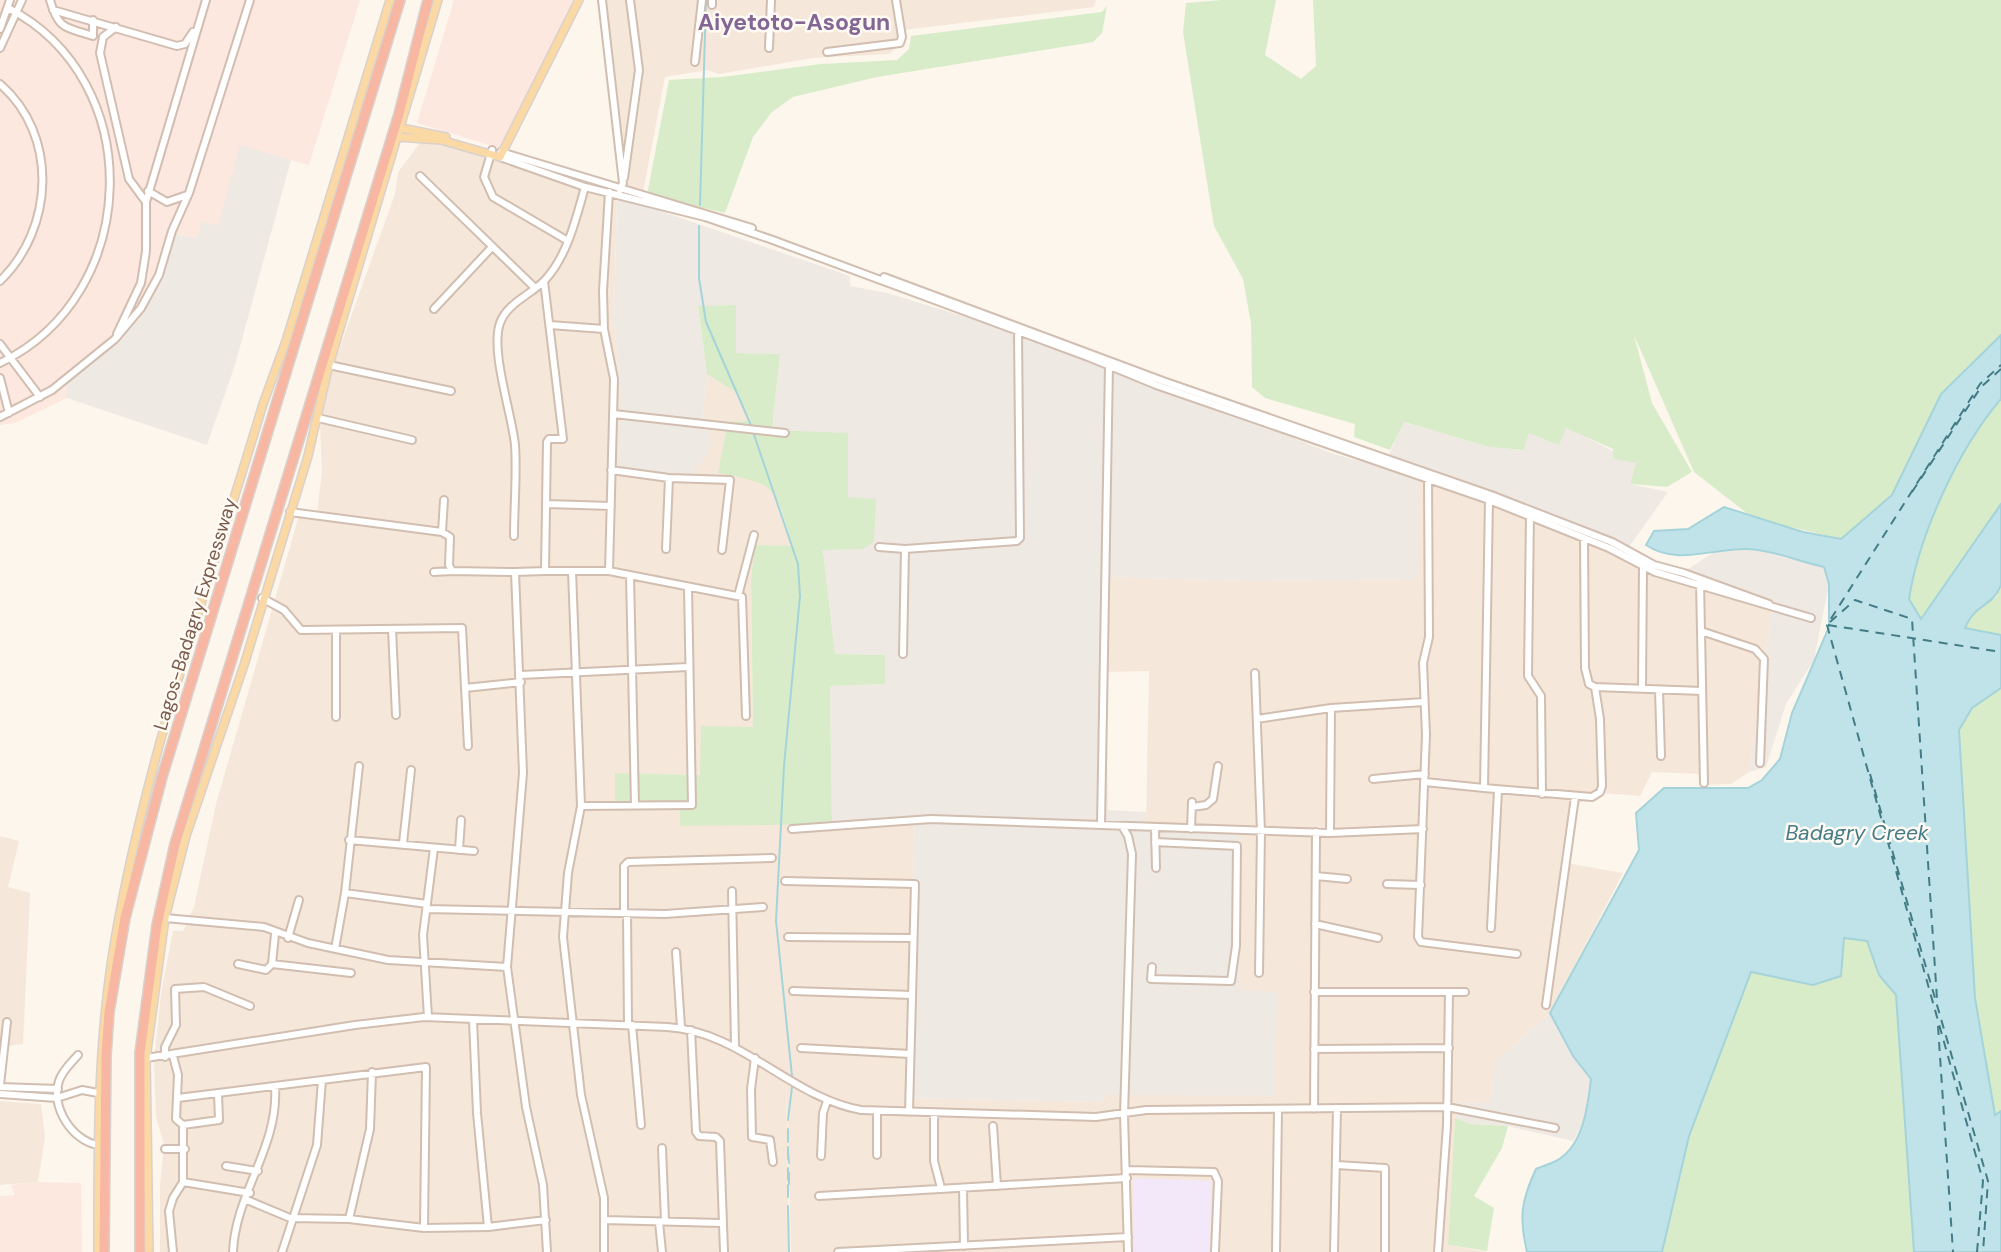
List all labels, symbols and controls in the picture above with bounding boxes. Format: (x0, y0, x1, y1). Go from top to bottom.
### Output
district label: Aiyetoto-Asogun (698, 7, 890, 37)
street label: Lagos-Badagry Expressway (148, 494, 242, 733)
water label: Badagry Creek (1785, 819, 1929, 847)

